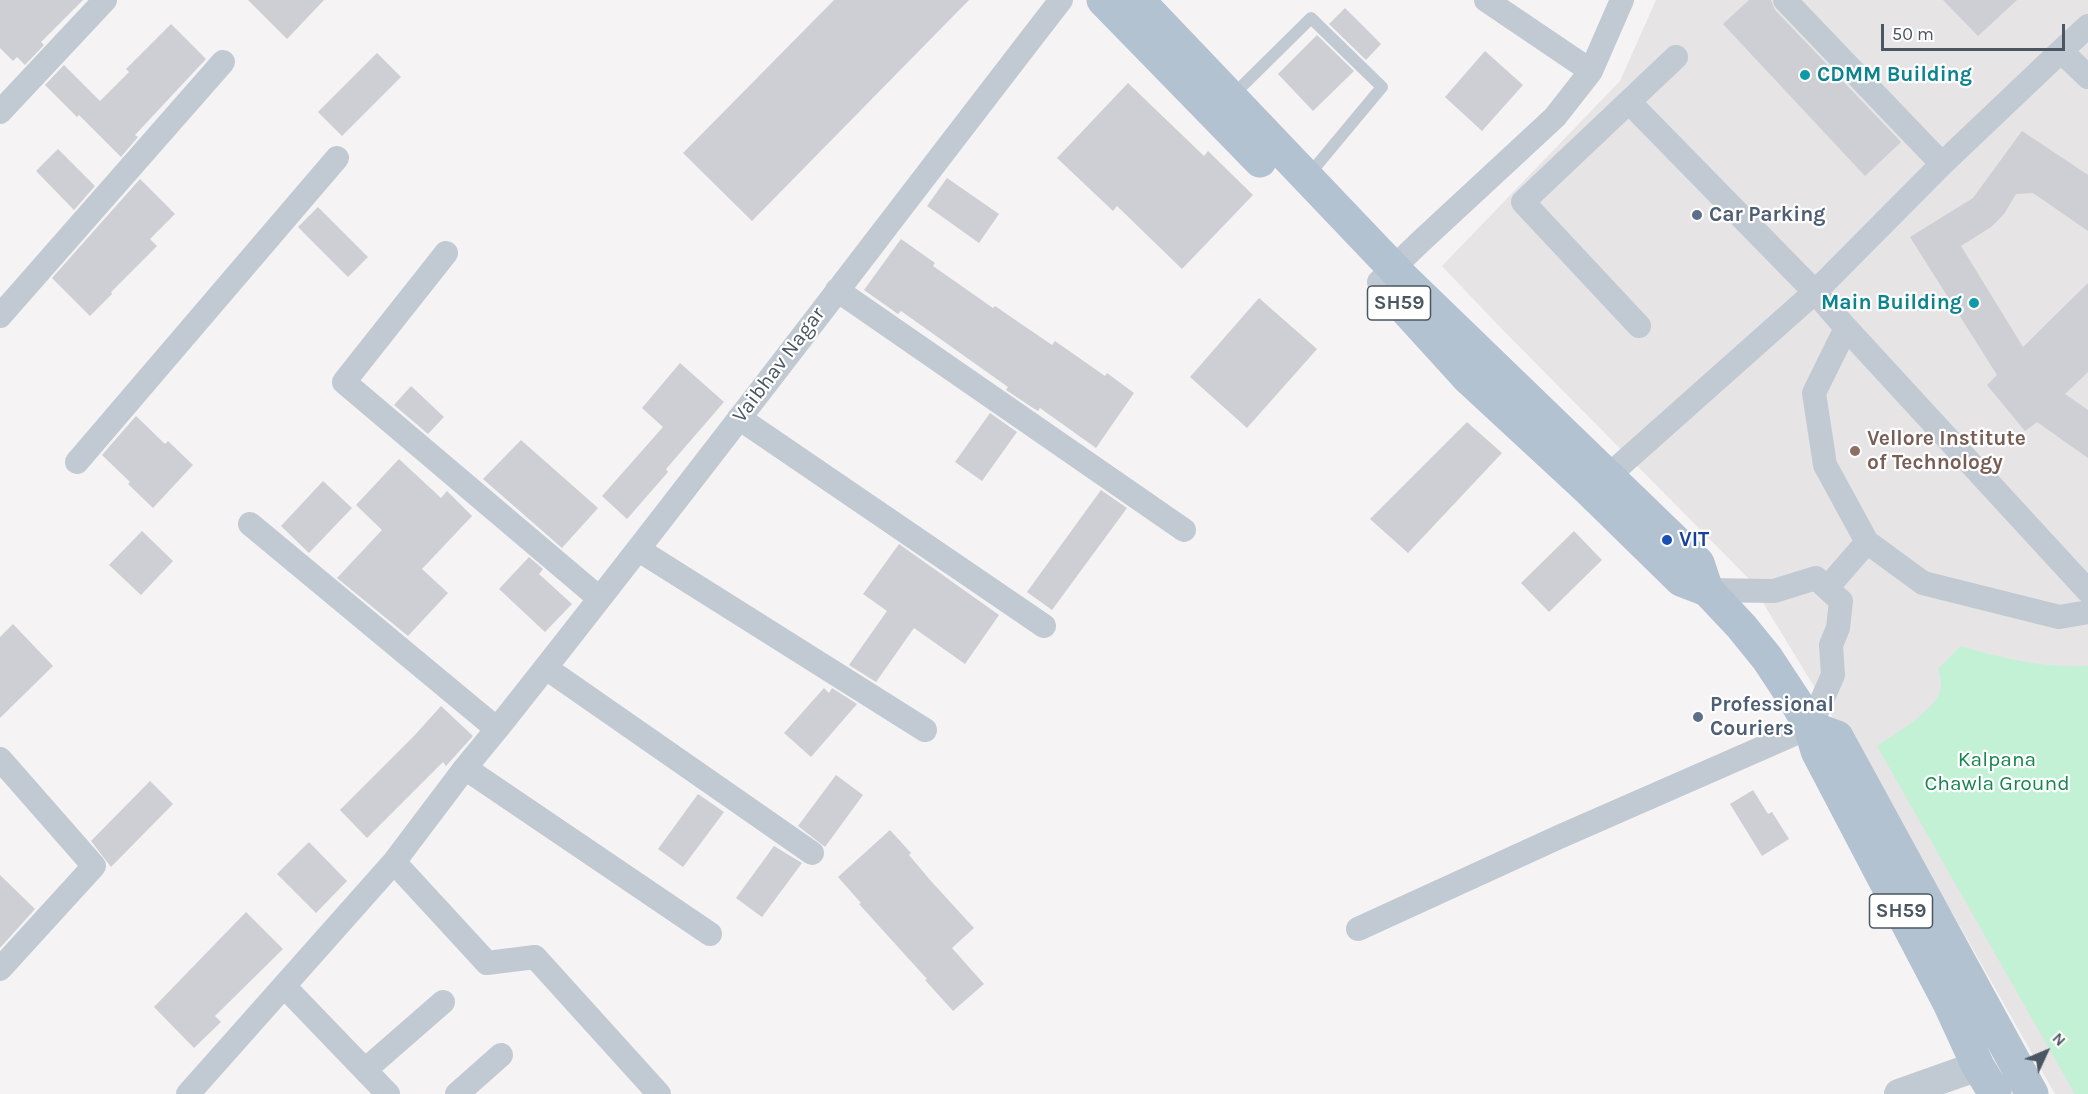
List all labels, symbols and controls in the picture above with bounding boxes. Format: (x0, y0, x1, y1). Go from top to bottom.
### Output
scale bar (1884, 12, 2068, 50)
text: 50 m (1892, 23, 1934, 45)
place label: CDMM Building (1817, 62, 1972, 88)
marker: CDMM Building (1798, 68, 1812, 82)
place label: Car Parking (1709, 202, 1825, 228)
marker: Car Parking (1690, 208, 1704, 222)
road number: SH59 (1368, 286, 1430, 320)
place label: Main Building (1821, 290, 1962, 316)
marker: Main Building (1967, 296, 1981, 310)
street label: Vaibhav Nagar (727, 302, 831, 428)
place label: Vellore Institute of Technology (1867, 426, 2026, 476)
marker: Vellore Institute of Technology (1848, 444, 1862, 458)
place label: VIT (1679, 527, 1709, 553)
marker: VIT (1660, 533, 1674, 547)
place label: Professional Couriers (1710, 692, 1834, 742)
marker: Professional Couriers (1691, 710, 1705, 724)
park label: Kalpana Chawla Ground (1924, 747, 2070, 797)
road number: SH59 (1870, 894, 1932, 928)
north arrow (2016, 1022, 2076, 1082)
text: N (2048, 1028, 2070, 1050)

